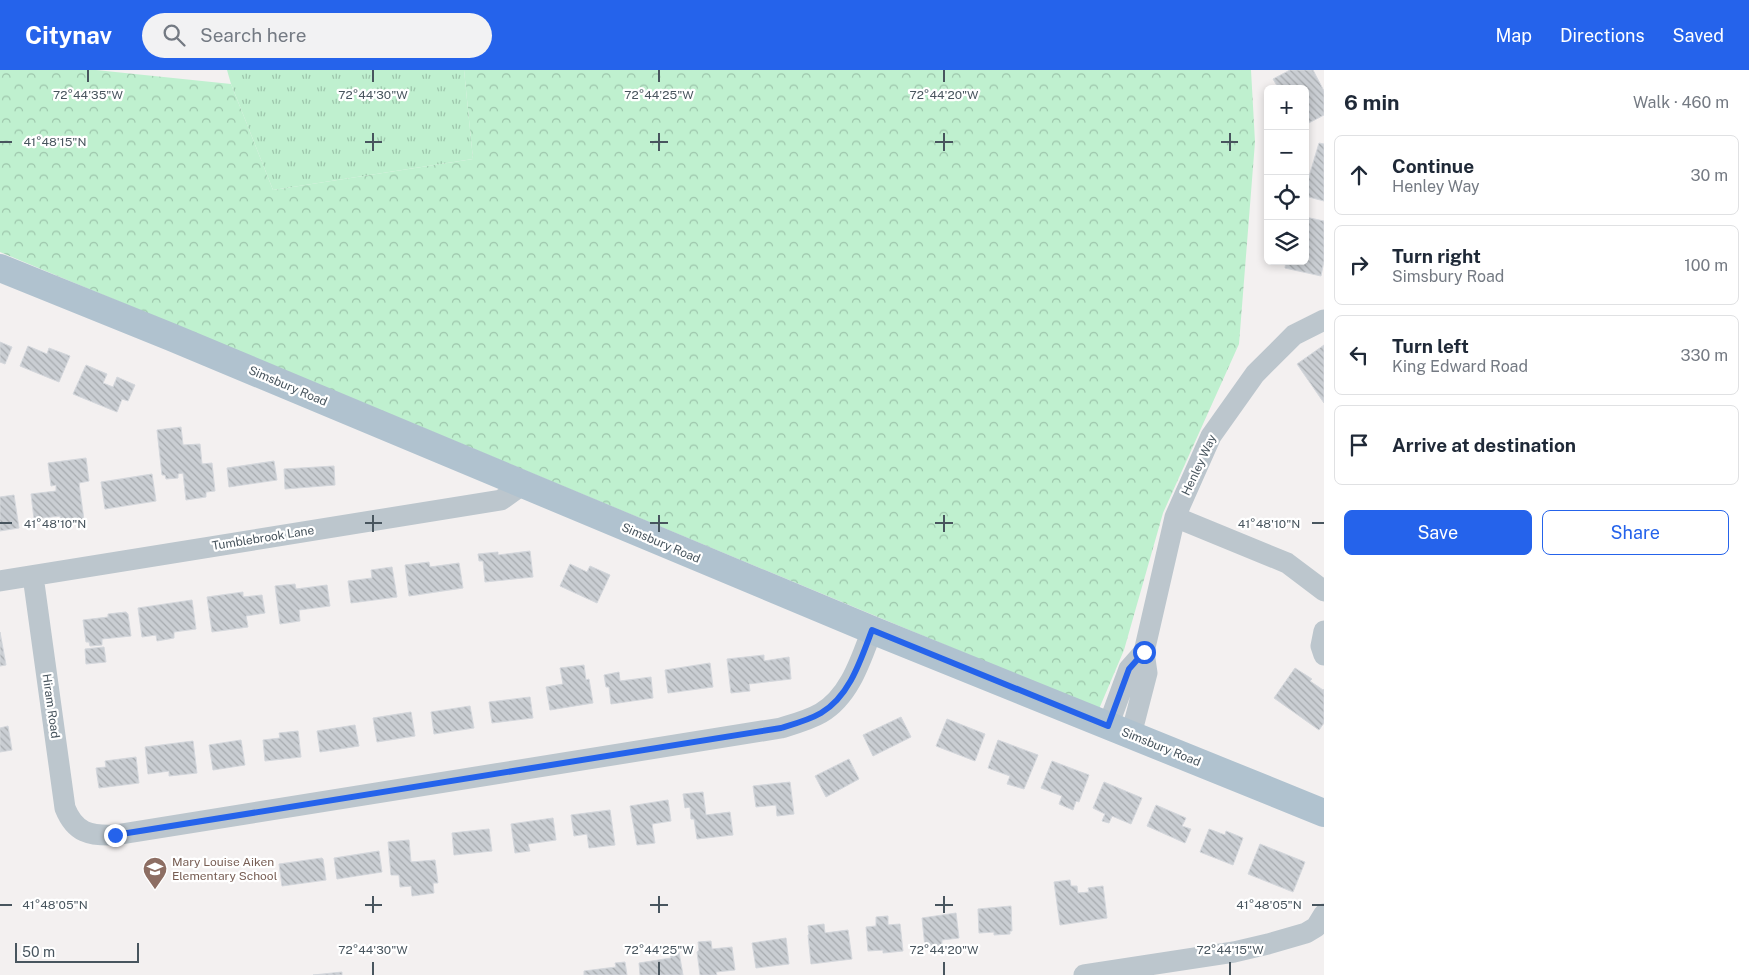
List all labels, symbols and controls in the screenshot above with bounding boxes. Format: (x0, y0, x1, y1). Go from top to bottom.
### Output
search box (142, 13, 492, 58)
text: Citynav (25, 21, 112, 49)
icon: search (160, 21, 188, 49)
text: Search here (200, 24, 307, 46)
text: Map (1495, 25, 1532, 46)
text: Directions (1560, 25, 1645, 46)
text: Saved (1673, 25, 1724, 46)
map controls (1264, 85, 1309, 265)
button: + (1264, 85, 1309, 130)
text: 72°44'35"W (53, 88, 123, 102)
text: 72°44'30"W (338, 88, 408, 102)
text: 72°44'25"W (624, 88, 694, 102)
text: 72°44'20"W (909, 88, 979, 102)
text: 6 min (1344, 90, 1400, 115)
text: Walk · 460 m (1633, 93, 1729, 112)
button: − (1264, 130, 1309, 175)
text: 41°48'15"N (24, 135, 87, 149)
text: Continue (1392, 155, 1474, 177)
icon: ahead (1345, 161, 1373, 189)
text: 30 m (1691, 166, 1728, 185)
button: locate (1264, 175, 1309, 220)
text: Henley Way (1392, 177, 1480, 196)
button: layers (1264, 220, 1309, 265)
text: Turn right (1392, 245, 1481, 267)
icon: right (1345, 251, 1373, 279)
text: 100 m (1684, 256, 1728, 275)
text: Simsbury Road (1392, 267, 1504, 286)
text: Turn left (1392, 335, 1469, 357)
icon: left (1345, 341, 1373, 369)
text: 330 m (1681, 346, 1728, 365)
text: King Edward Road (1392, 357, 1528, 376)
street label: Simsbury Road (246, 363, 330, 409)
icon: arrive (1345, 431, 1373, 459)
street label: Henley Way (1179, 432, 1219, 498)
text: Arrive at destination (1392, 434, 1576, 456)
button: Save (1344, 510, 1532, 555)
button: Share (1542, 510, 1729, 555)
text: 41°48'10"N (24, 517, 86, 531)
text: 41°48'10"N (1238, 517, 1300, 531)
street label: Simsbury Road (619, 520, 703, 566)
street label: Tumblebrook Lane (211, 523, 315, 553)
route start (1133, 641, 1156, 664)
street label: Hiram Road (40, 673, 62, 739)
street label: Simsbury Road (1119, 725, 1203, 769)
route end (104, 824, 127, 847)
place label: Mary Louise Aiken Elementary School (172, 855, 278, 883)
school or university icon: Mary Louise Aiken Elementary School (142, 856, 168, 890)
text: 41°48'05"N (22, 898, 88, 912)
text: 41°48'05"N (1236, 898, 1302, 912)
scale bar (15, 940, 139, 963)
text: 72°44'30"W (338, 943, 408, 957)
text: 72°44'25"W (624, 943, 694, 957)
text: 72°44'20"W (909, 943, 979, 957)
text: 72°44'15"W (1196, 943, 1264, 957)
text: 50 m (22, 944, 55, 960)

